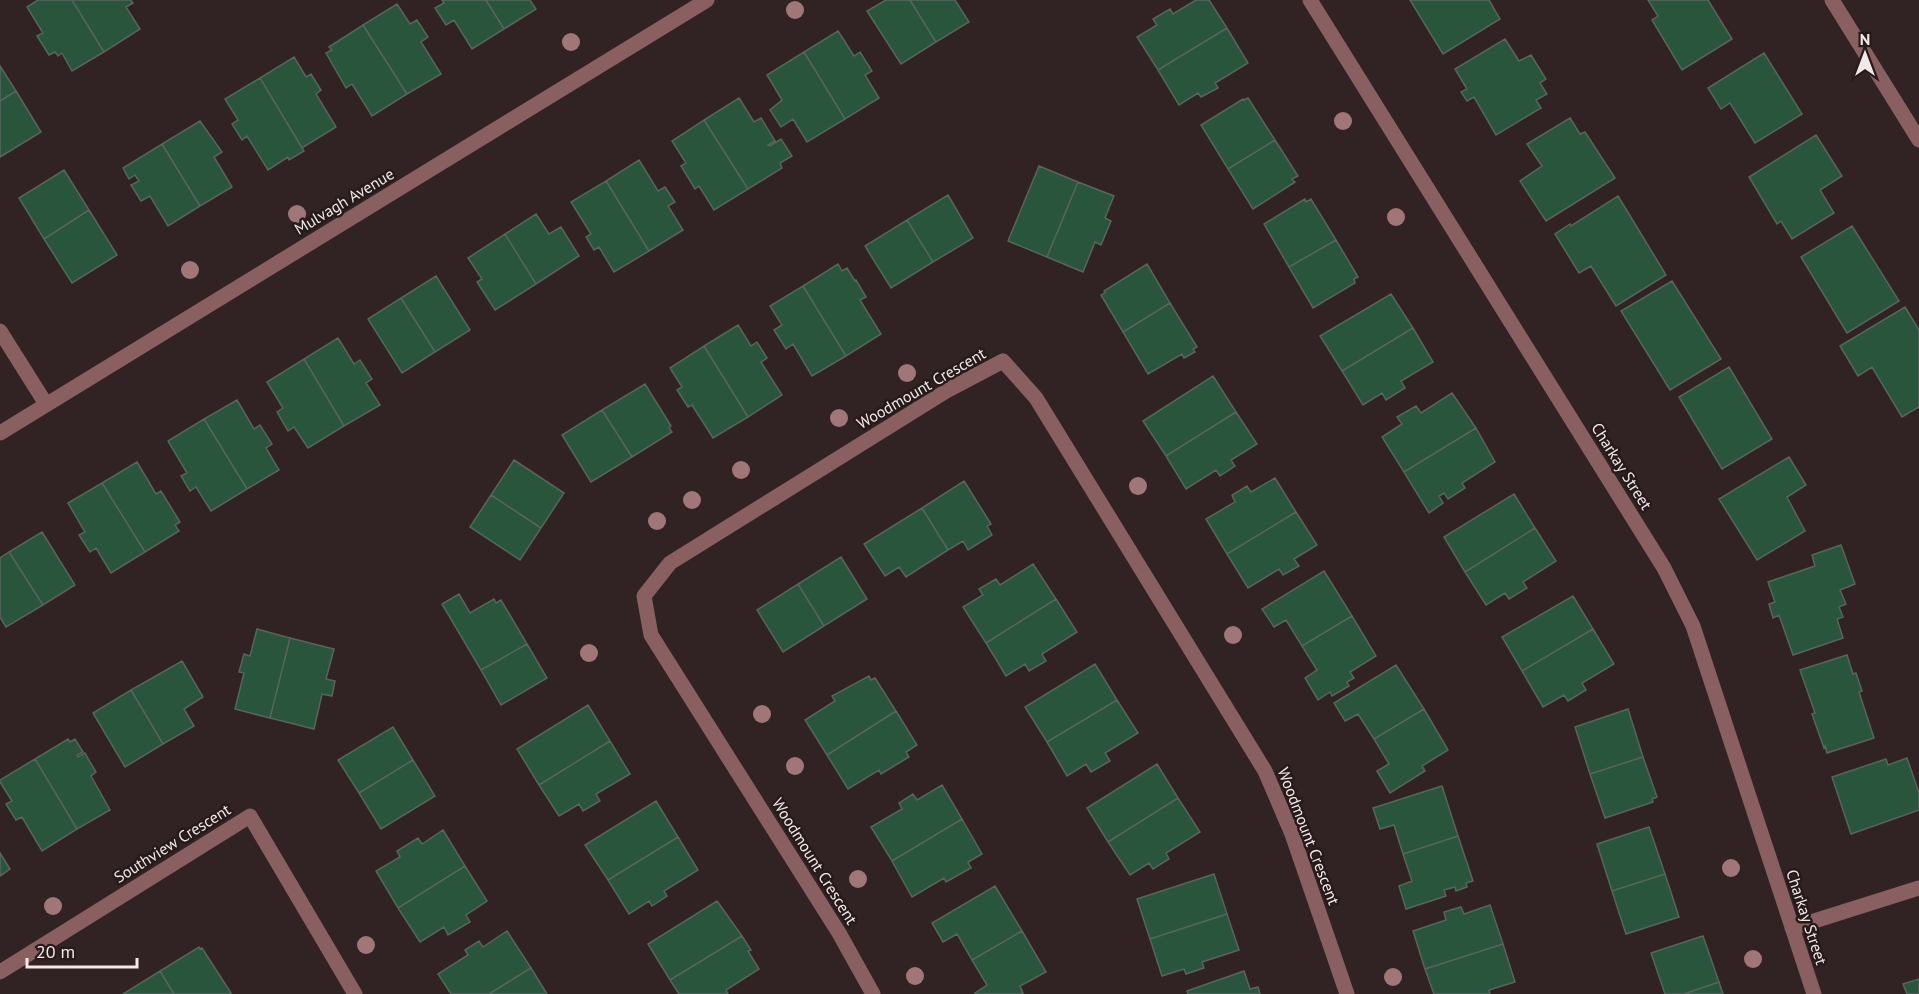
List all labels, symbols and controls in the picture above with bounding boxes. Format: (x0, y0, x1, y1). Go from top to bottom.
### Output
north arrow (1835, 24, 1895, 84)
text: N (1860, 29, 1870, 49)
street label: Mulvagh Avenue (291, 163, 397, 239)
street label: Woodmount Crescent (853, 343, 989, 433)
street label: Charkay Street (1587, 419, 1657, 514)
street label: Woodmount Crescent (1274, 765, 1345, 908)
street label: Woodmount Crescent (768, 794, 862, 928)
street label: Southview Crescent (110, 799, 235, 887)
street label: Charkay Street (1782, 867, 1832, 968)
scale bar (27, 931, 136, 969)
text: 20 m (36, 940, 75, 963)

